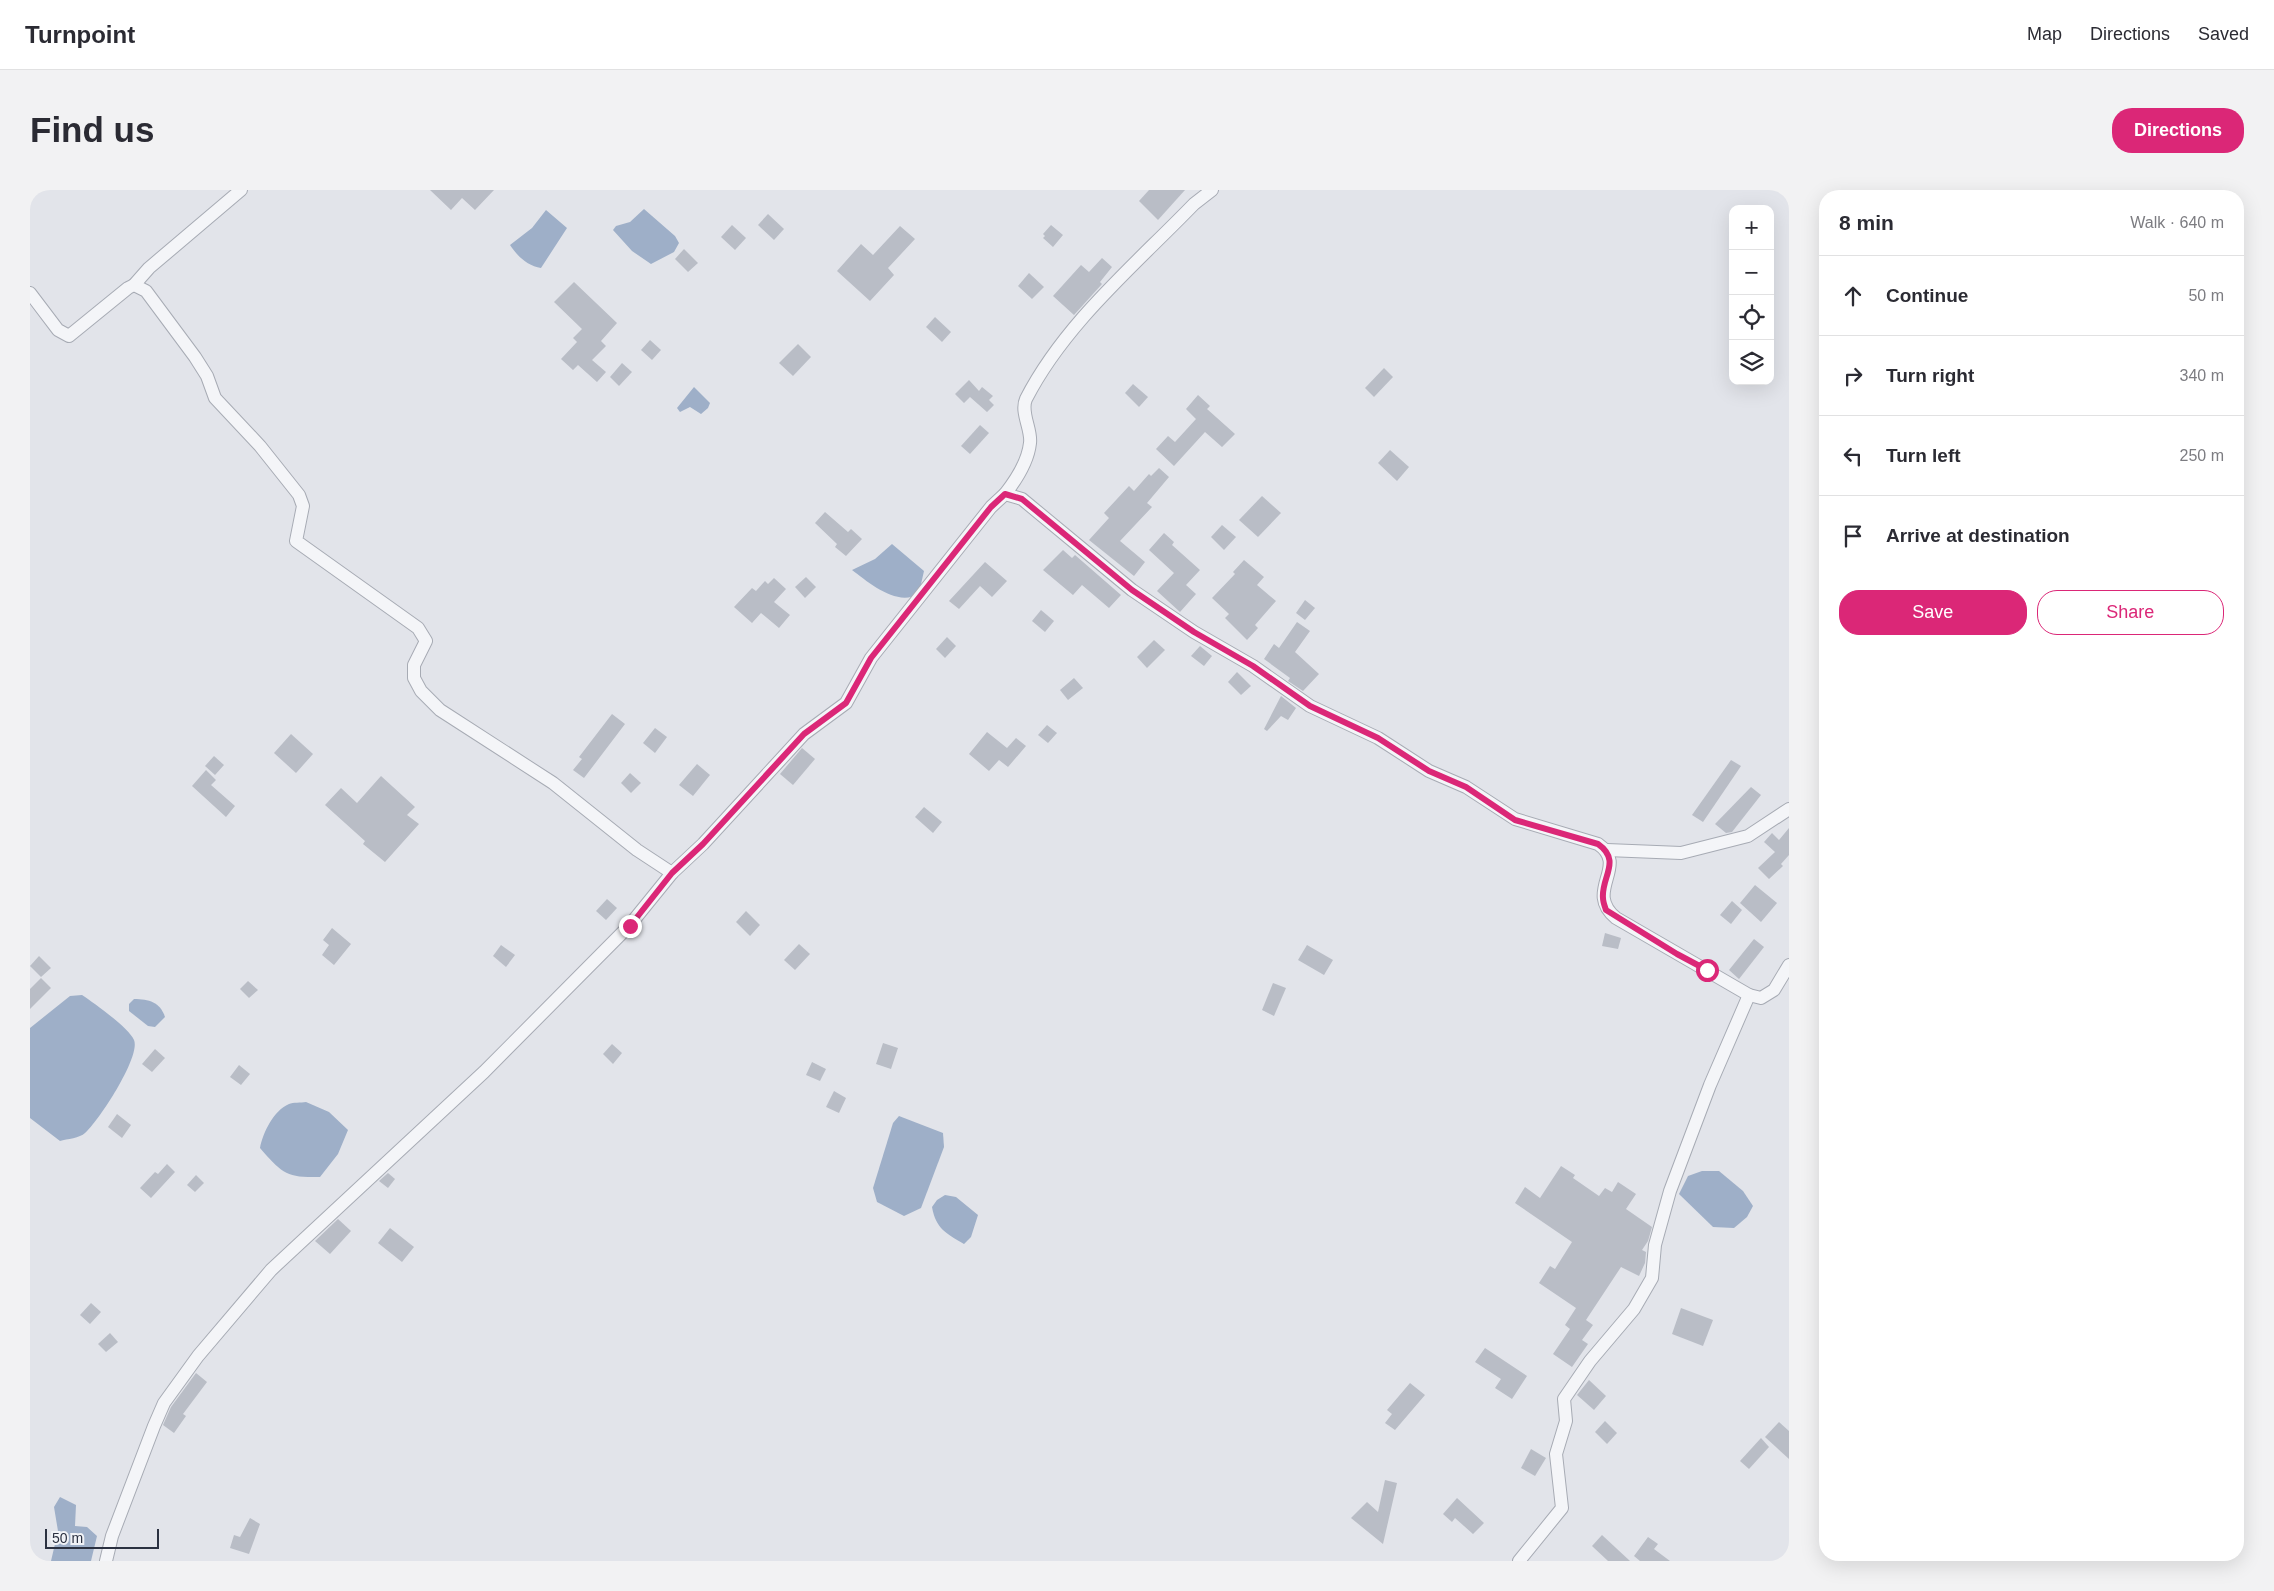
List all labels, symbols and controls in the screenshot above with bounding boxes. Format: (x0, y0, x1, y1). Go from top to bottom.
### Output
text: Turnpoint (25, 21, 135, 48)
text: Map (2027, 24, 2062, 44)
text: Directions (2090, 24, 2170, 44)
text: Saved (2198, 24, 2249, 44)
button: Directions (2112, 108, 2244, 153)
text: Find us (30, 110, 154, 149)
map controls (1729, 205, 1774, 385)
button: + (1729, 205, 1774, 250)
text: 8 min (1839, 211, 1894, 234)
text: Walk · 640 m (2130, 214, 2224, 231)
button: − (1729, 250, 1774, 295)
icon: ahead (1839, 282, 1867, 310)
text: Continue (1886, 285, 1968, 306)
text: 50 m (2188, 287, 2224, 304)
button: locate (1729, 295, 1774, 340)
button: layers (1729, 340, 1774, 385)
icon: right (1839, 362, 1867, 390)
text: Turn right (1886, 365, 1974, 386)
text: 340 m (2180, 367, 2224, 384)
icon: left (1839, 442, 1867, 470)
text: Turn left (1886, 445, 1961, 466)
text: 250 m (2180, 447, 2224, 464)
icon: arrive (1839, 522, 1867, 550)
text: Arrive at destination (1886, 525, 2070, 546)
button: Save (1839, 590, 2027, 635)
button: Share (2037, 590, 2224, 635)
route end (619, 915, 642, 938)
route start (1696, 959, 1719, 982)
scale bar (45, 1526, 159, 1549)
text: 50 m (52, 1530, 83, 1546)

